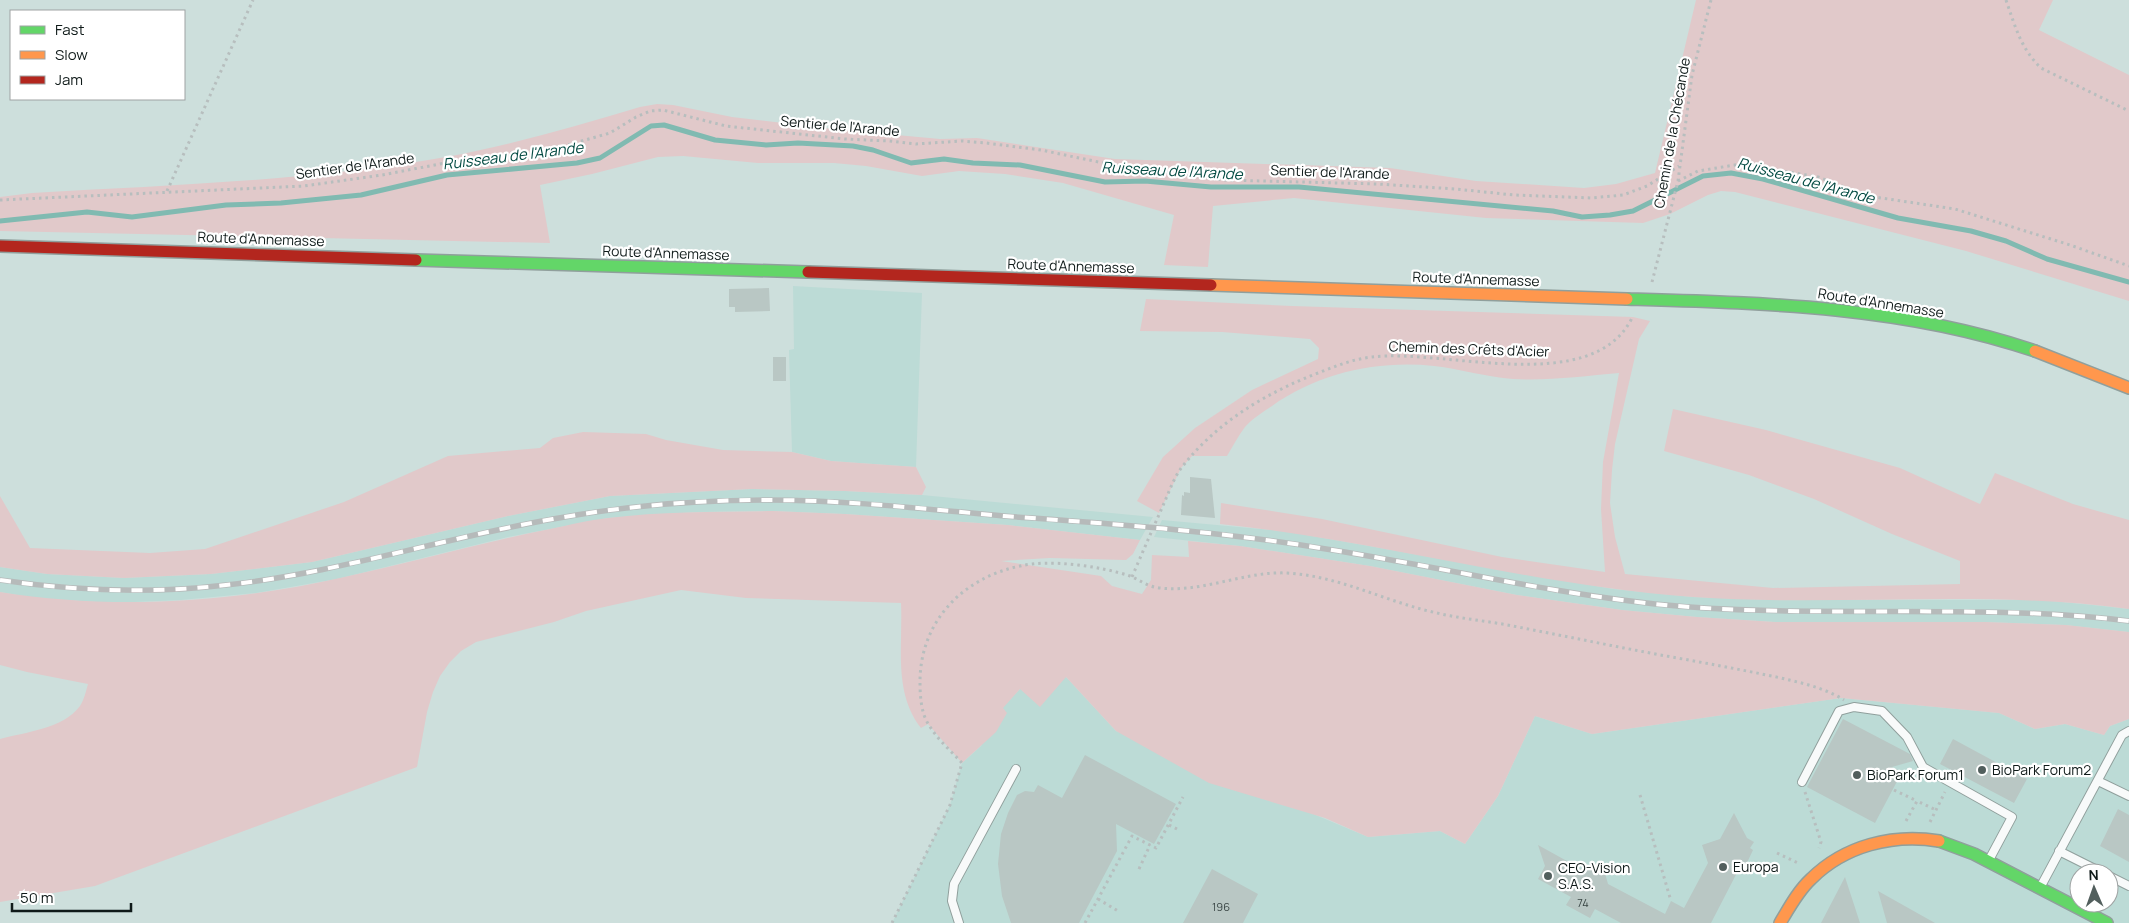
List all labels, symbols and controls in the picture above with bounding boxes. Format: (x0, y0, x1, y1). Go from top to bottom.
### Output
legend (10, 10, 185, 100)
text: Fast (55, 19, 84, 40)
text: Slow (55, 44, 88, 65)
street label: Chemin de la Chécande (1649, 56, 1694, 210)
text: Jam (55, 69, 83, 90)
street label: Sentier de l'Arande (780, 111, 900, 140)
water label: Ruisseau de l'Arande (442, 136, 585, 175)
street label: Sentier de l'Arande (294, 148, 415, 183)
water label: Ruisseau de l'Arande (1735, 152, 1878, 209)
water label: Ruisseau de l'Arande (1101, 156, 1244, 185)
street label: Sentier de l'Arande (1270, 160, 1390, 183)
street label: Route d'Annemasse (197, 227, 325, 250)
street label: Route d'Annemasse (602, 241, 730, 264)
street label: Route d'Annemasse (1007, 254, 1135, 277)
street label: Route d'Annemasse (1412, 267, 1540, 290)
street label: Route d'Annemasse (1817, 283, 1945, 322)
street label: Chemin des Crêts d'Acier (1388, 336, 1550, 361)
place label: BioPark Forum2 (1992, 760, 2091, 779)
marker: BioPark Forum2 (1976, 764, 1988, 776)
place label: BioPark Forum1 (1867, 765, 1964, 784)
marker: BioPark Forum1 (1851, 769, 1863, 781)
place label: Europa (1733, 857, 1779, 876)
place label: CEO-Vision S.A.S. (1558, 858, 1630, 893)
marker: Europa (1717, 861, 1729, 873)
north arrow (2069, 863, 2119, 913)
text: N (2088, 865, 2099, 884)
marker: CEO-Vision S.A.S. (1542, 870, 1554, 882)
scale bar (12, 880, 131, 912)
text: 50 m (20, 887, 54, 908)
house number: 74 (1577, 895, 1589, 910)
house number: 196 (1212, 899, 1230, 914)

